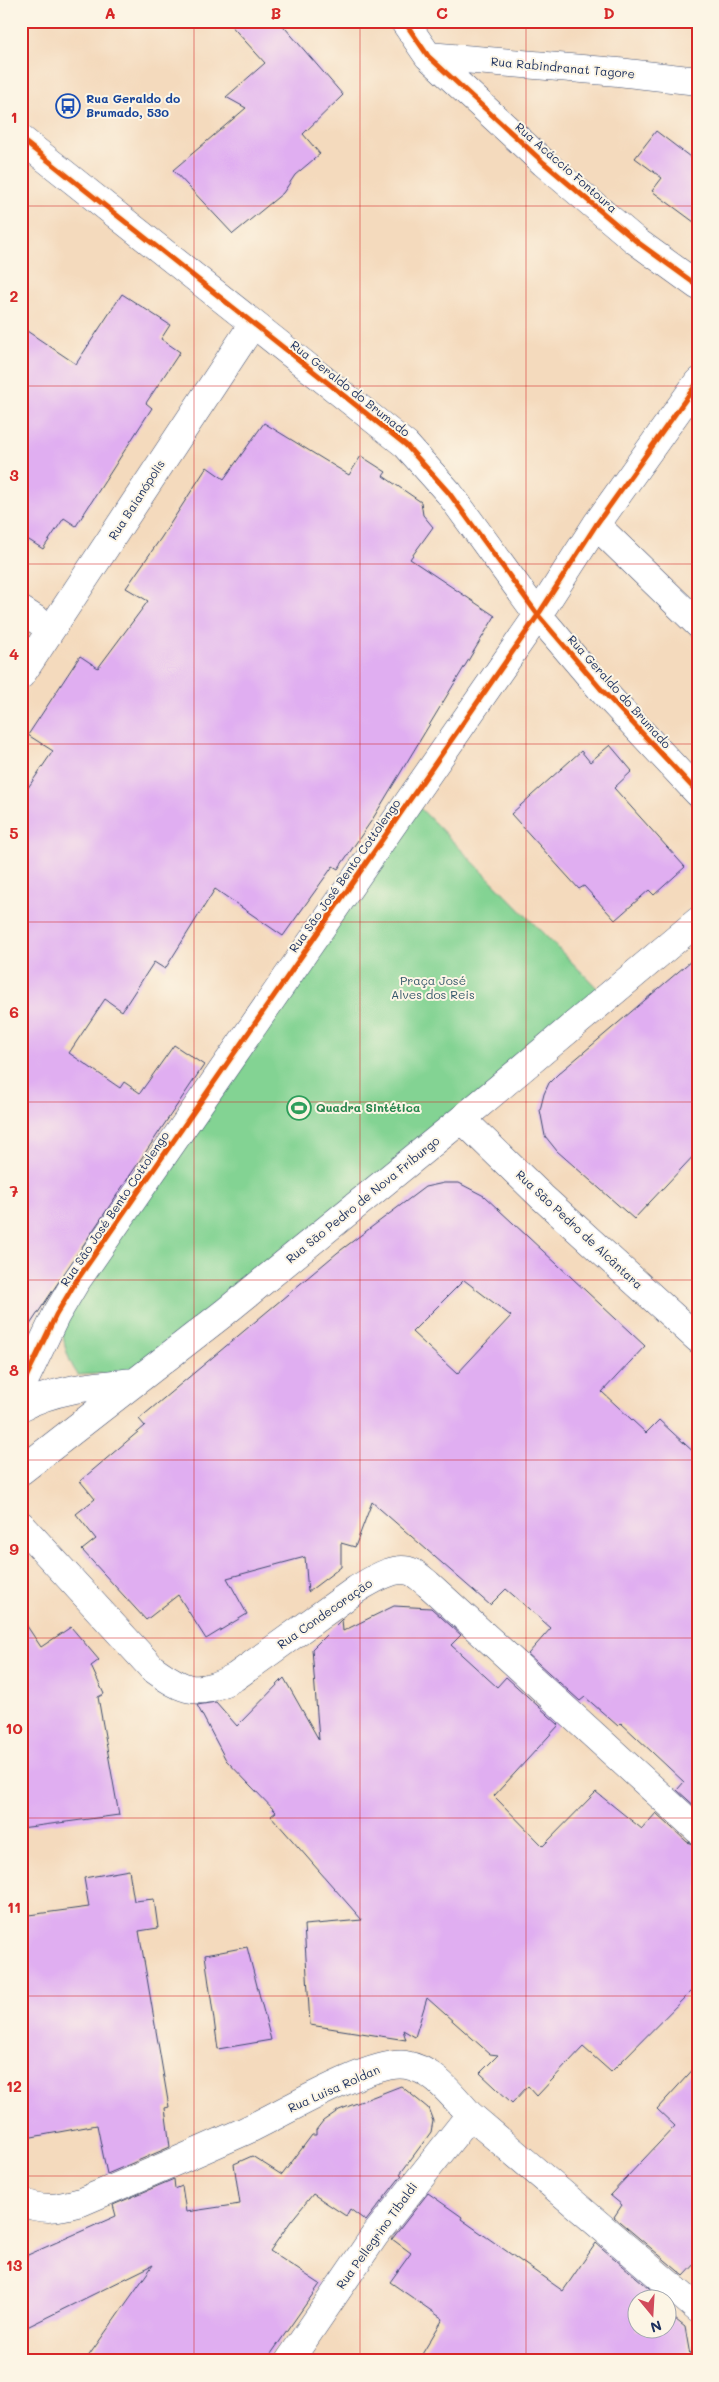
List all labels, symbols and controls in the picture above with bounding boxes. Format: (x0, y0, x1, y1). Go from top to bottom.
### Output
text: A (104, 2, 116, 23)
text: B (271, 2, 281, 23)
text: C (436, 2, 448, 23)
text: D (603, 2, 615, 23)
street label: Rua Rabindranat Tagore (490, 53, 636, 81)
place label: Rua Geraldo do Brumado, 530 (86, 90, 180, 120)
bus stop icon: Rua Geraldo do Brumado, 530 (55, 93, 81, 119)
text: 1 (10, 106, 18, 127)
street label: Rua Acáccio Fontoura (512, 119, 621, 216)
text: 2 (10, 285, 19, 306)
street label: Rua Geraldo do Brumado (288, 337, 414, 440)
street label: Rua Baianópolis (104, 456, 168, 543)
text: 3 (9, 464, 19, 485)
street label: Rua Geraldo do Brumado (565, 631, 675, 751)
text: 4 (9, 643, 19, 664)
street label: Rua São José Bento Cottolengo (285, 796, 403, 955)
text: 5 (9, 822, 19, 843)
park label: Praça José Alves dos Reis (391, 972, 475, 1002)
text: 6 (9, 1001, 19, 1022)
sports icon: Quadra Sintética (286, 1095, 312, 1121)
place label: Quadra Sintética (316, 1099, 420, 1115)
street label: Rua São José Bento Cottolengo (56, 1128, 172, 1289)
street label: Rua São Pedro de Nova Friburgo (282, 1132, 443, 1266)
street label: Rua São Pedro de Alcântara (513, 1166, 646, 1292)
text: 7 (10, 1180, 19, 1201)
text: 8 (9, 1359, 19, 1380)
text: 9 (9, 1538, 19, 1559)
street label: Rua Condecoração (274, 1574, 375, 1652)
text: 10 (5, 1717, 23, 1738)
text: 11 (7, 1896, 21, 1917)
street label: Rua Luisa Roldan (285, 2061, 382, 2115)
text: 12 (6, 2075, 22, 2096)
street label: Rua Pellegrino Tibaldi (332, 2179, 420, 2292)
text: 13 (6, 2254, 23, 2275)
north arrow (626, 2290, 676, 2340)
text: N (648, 2316, 664, 2338)

